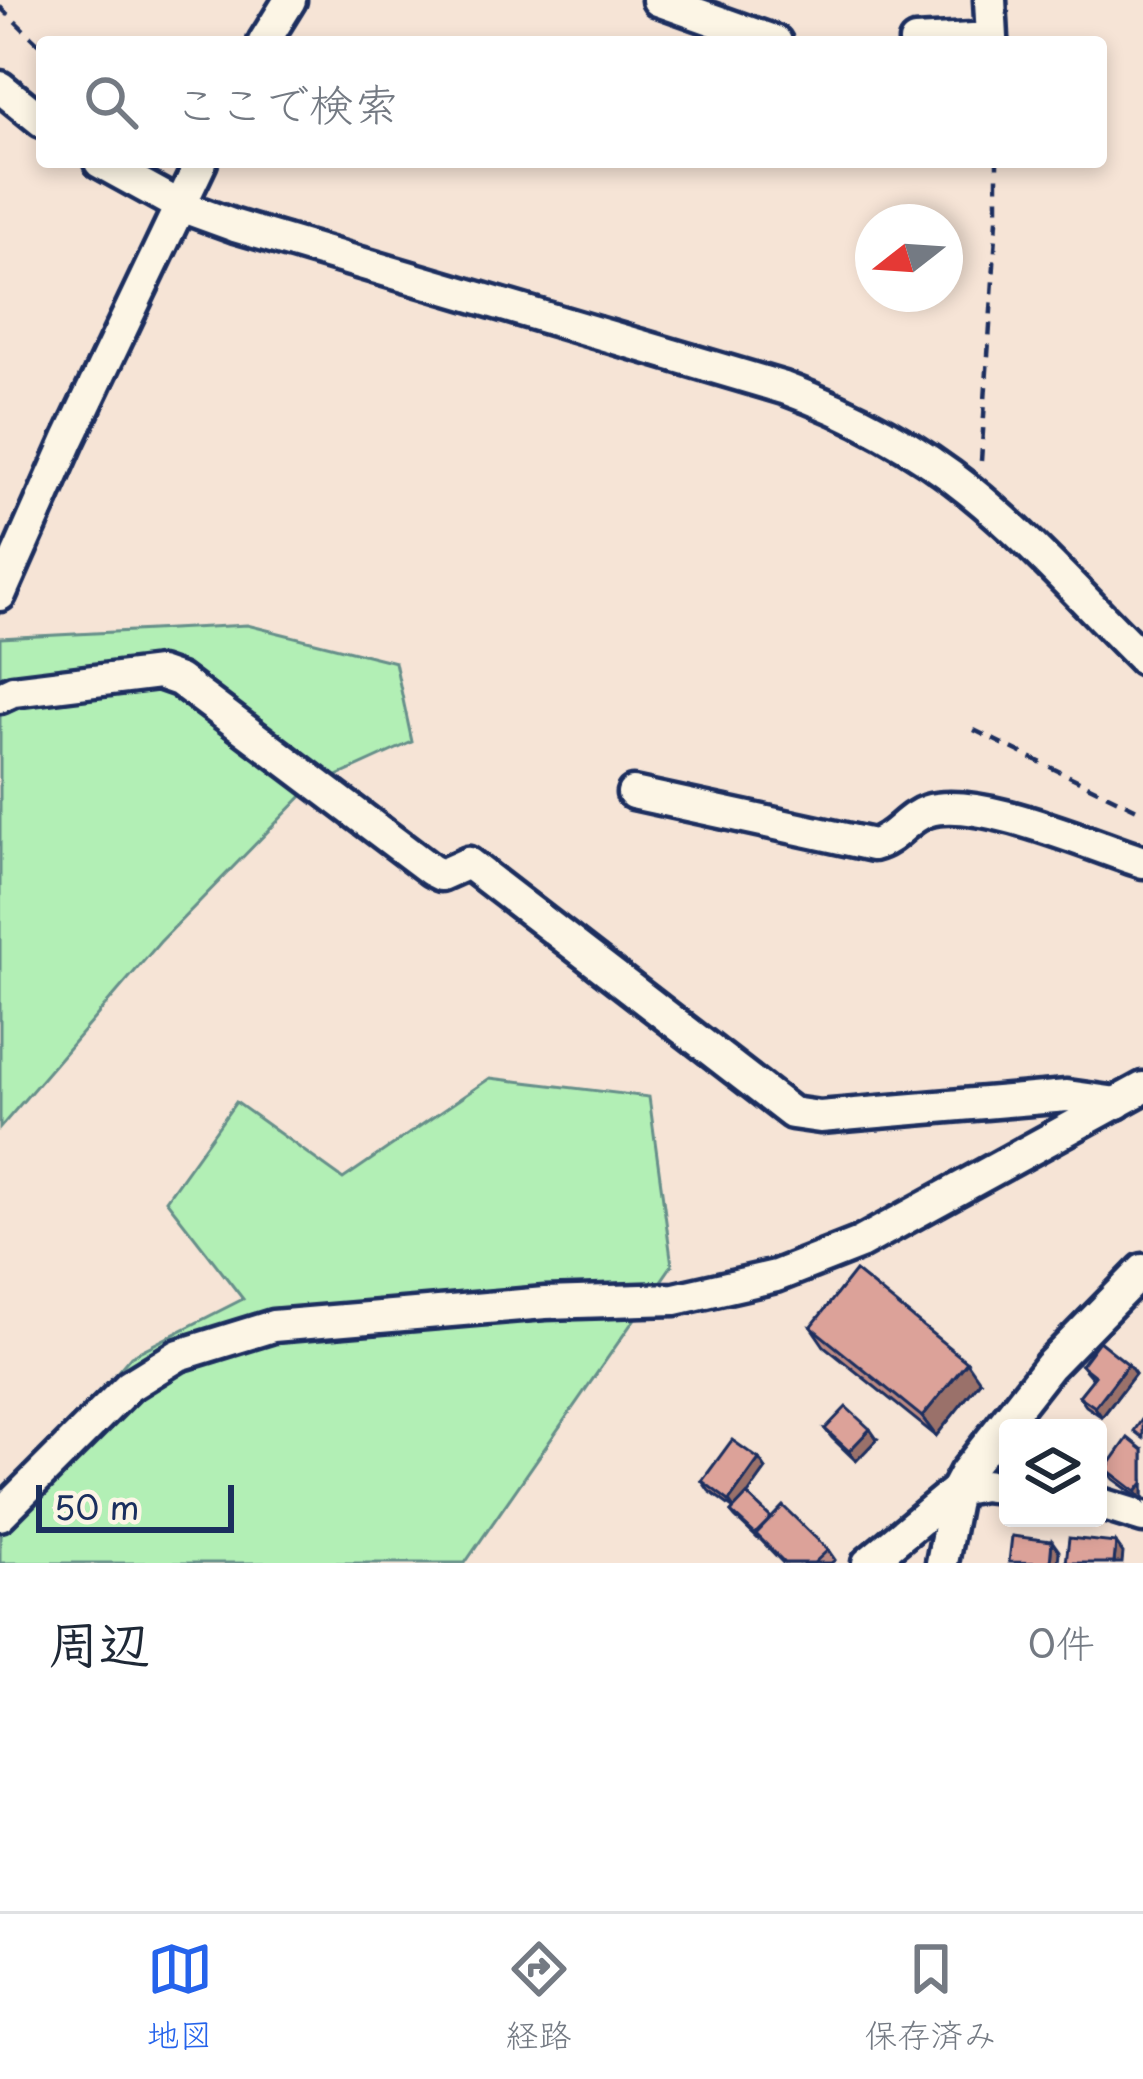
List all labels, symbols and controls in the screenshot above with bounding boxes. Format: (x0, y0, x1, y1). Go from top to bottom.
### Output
search box (36, 36, 1107, 168)
text: ここで検索 (174, 68, 399, 136)
icon: search (78, 69, 144, 135)
north arrow (855, 204, 963, 312)
map controls (999, 1419, 1107, 1527)
button: layers (999, 1419, 1107, 1527)
scale bar (36, 1479, 234, 1532)
text: 50 m (54, 1481, 140, 1531)
text: 周辺 (48, 1603, 150, 1680)
text: 0件 (1027, 1612, 1095, 1671)
tab: 地図 (147, 1936, 213, 2058)
tab: 経路 (506, 1936, 572, 2058)
tab: 保存済み (865, 1936, 997, 2058)

